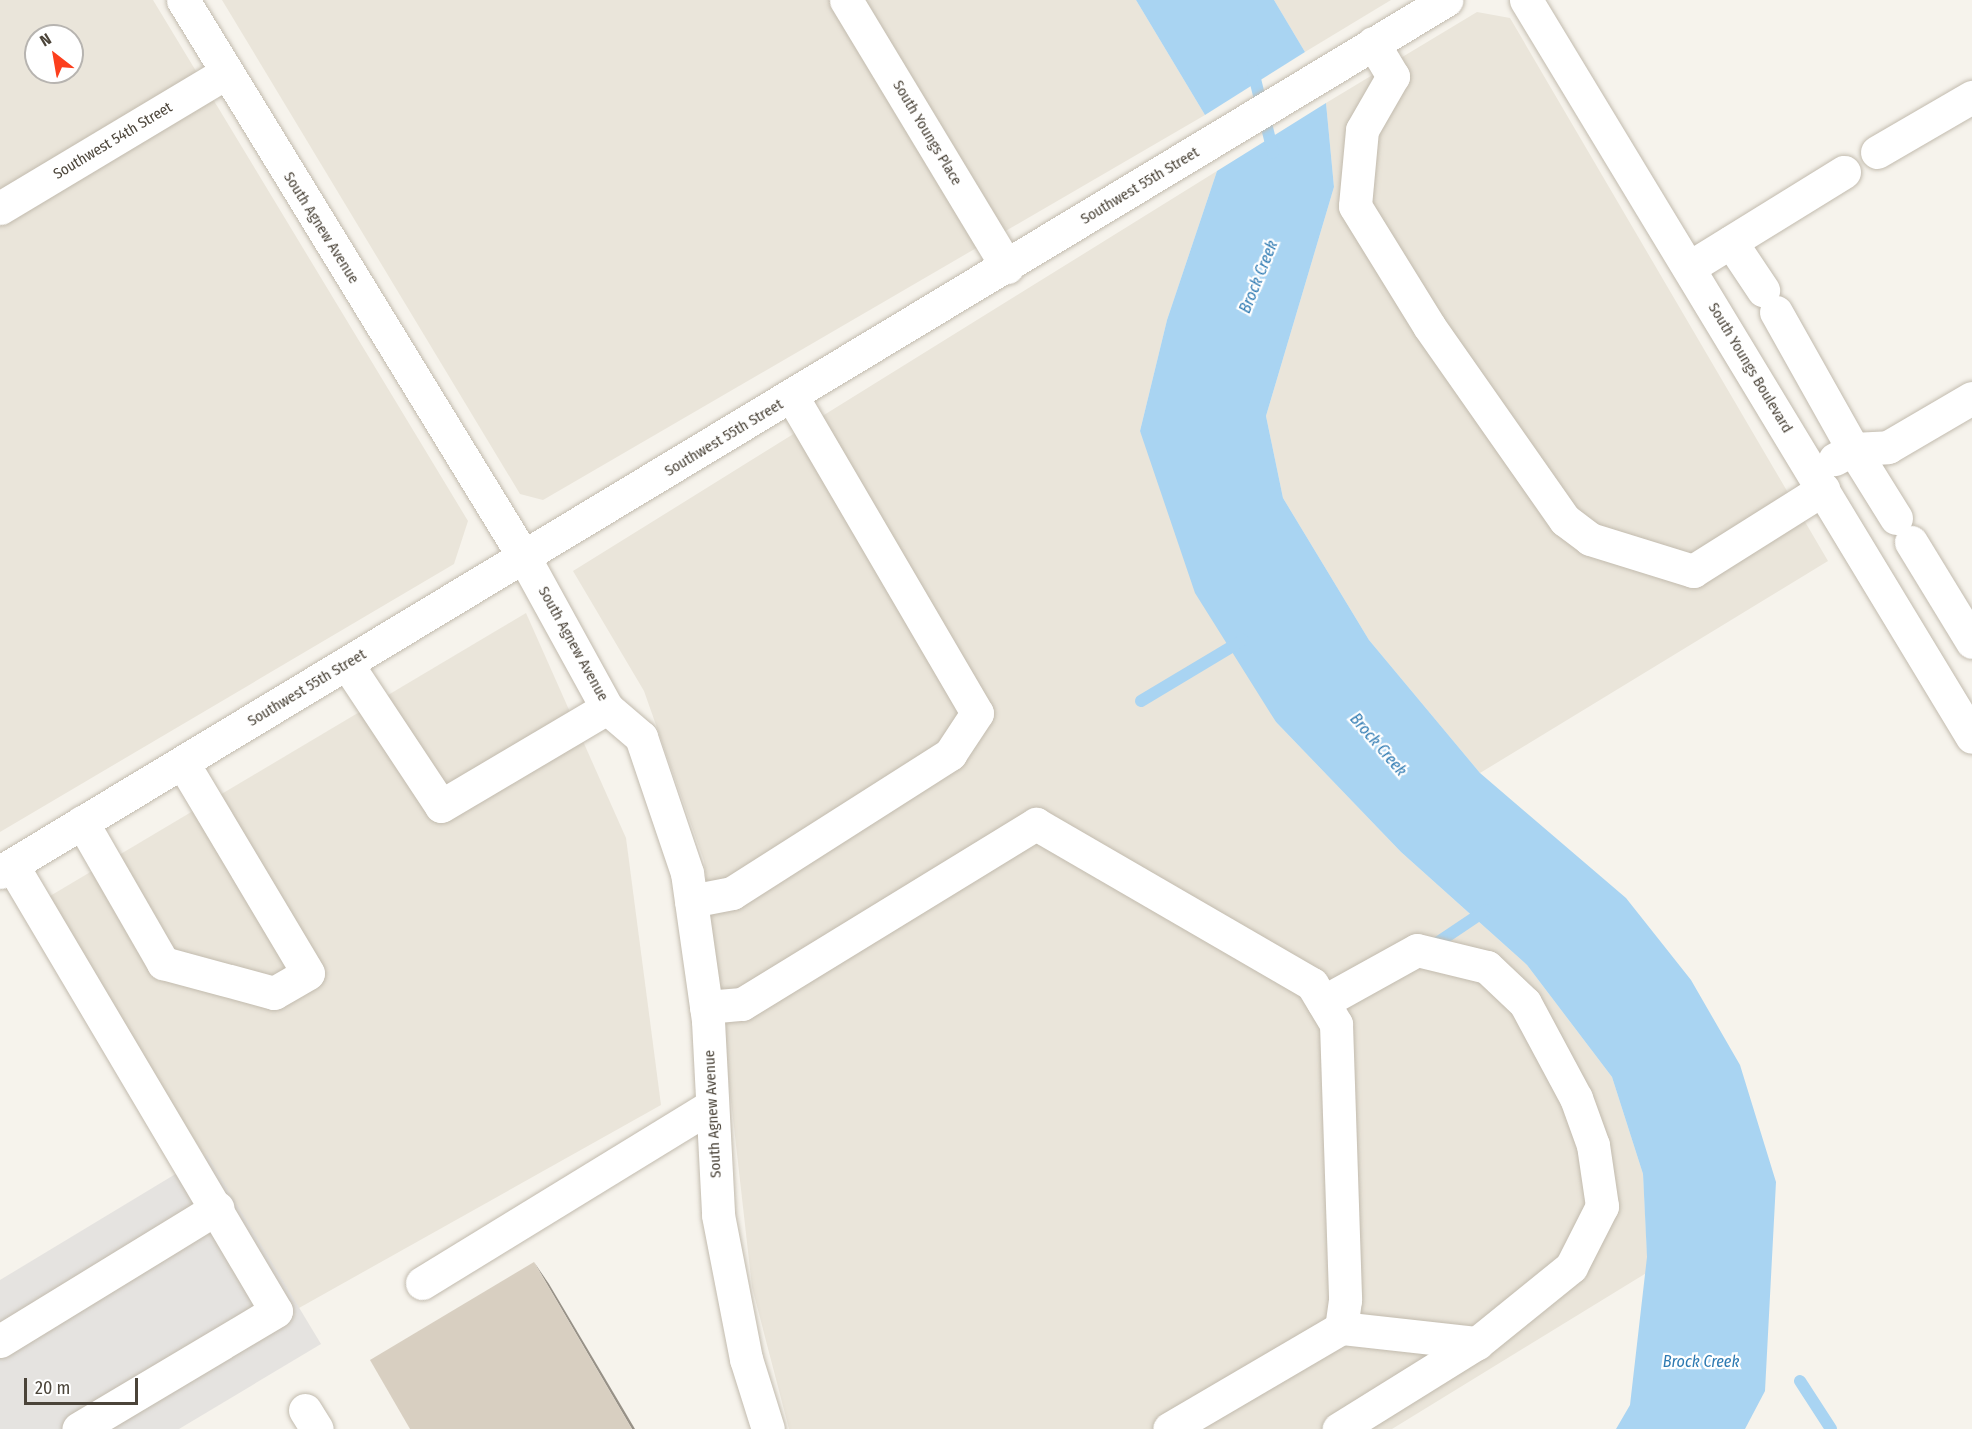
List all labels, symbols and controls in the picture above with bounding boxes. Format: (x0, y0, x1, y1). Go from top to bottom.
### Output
north arrow (24, 24, 84, 84)
text: N (36, 29, 55, 50)
street label: South Youngs Place (889, 77, 965, 189)
street label: Southwest 54th Street (50, 98, 176, 184)
street label: Southwest 55th Street (1078, 144, 1202, 228)
street label: South Agnew Avenue (279, 169, 363, 287)
water label: Brock Creek (1236, 238, 1282, 316)
street label: South Youngs Boulevard (1704, 300, 1796, 436)
street label: Southwest 55th Street (662, 396, 786, 480)
street label: South Agnew Avenue (534, 584, 612, 704)
street label: Southwest 55th Street (245, 646, 369, 730)
water label: Brock Creek (1346, 710, 1410, 780)
street label: South Agnew Avenue (701, 1050, 725, 1178)
water label: Brock Creek (1663, 1352, 1739, 1372)
scale bar (27, 1366, 141, 1404)
text: 20 m (35, 1377, 70, 1399)

